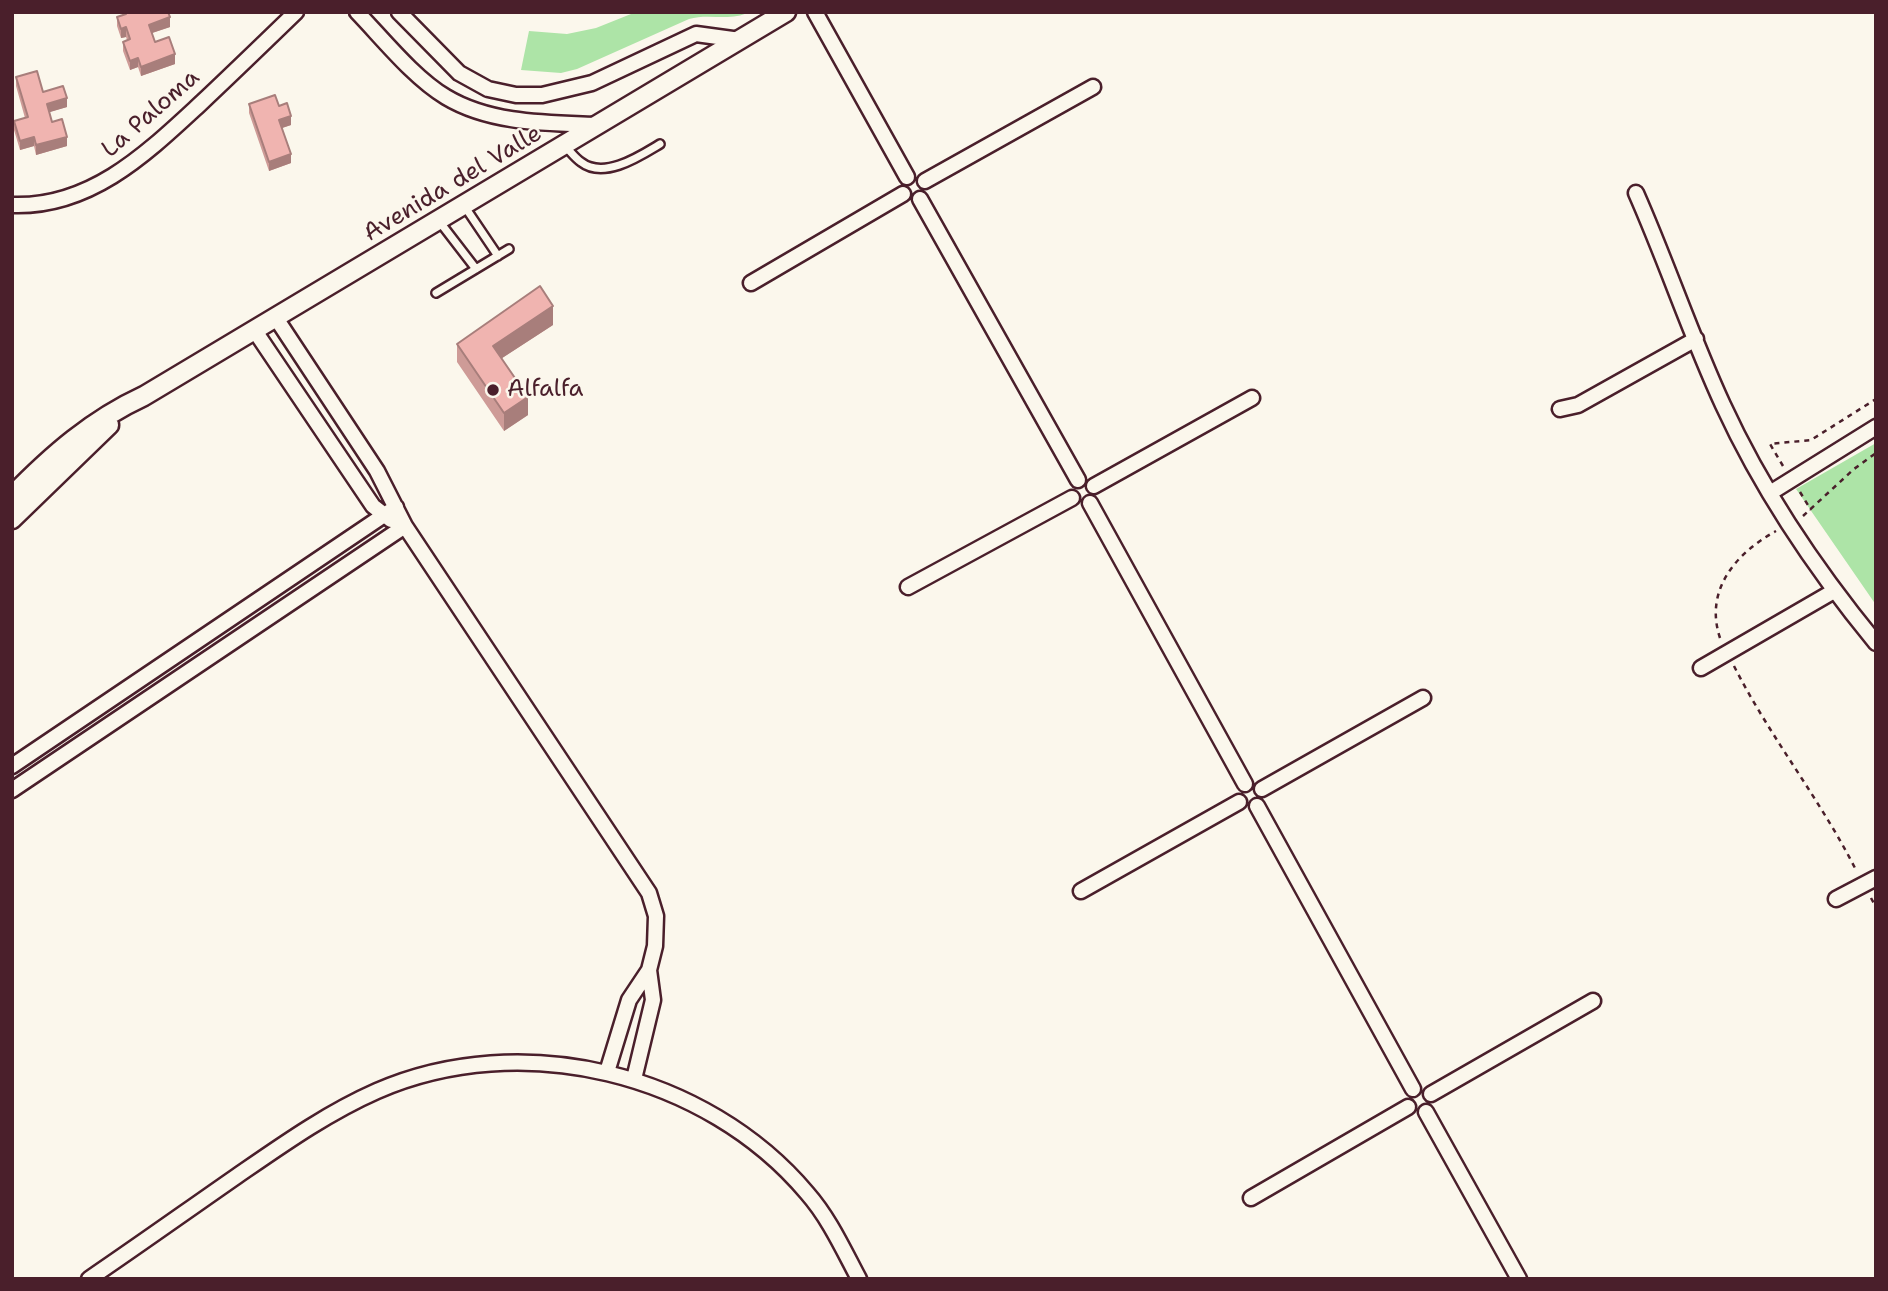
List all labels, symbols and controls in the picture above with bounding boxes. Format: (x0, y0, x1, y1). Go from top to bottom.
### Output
street label: La Paloma (96, 64, 206, 164)
street label: Avenida del Valle (359, 119, 547, 249)
place label: Alfalfa (507, 376, 583, 404)
marker: Alfalfa (485, 382, 501, 398)

